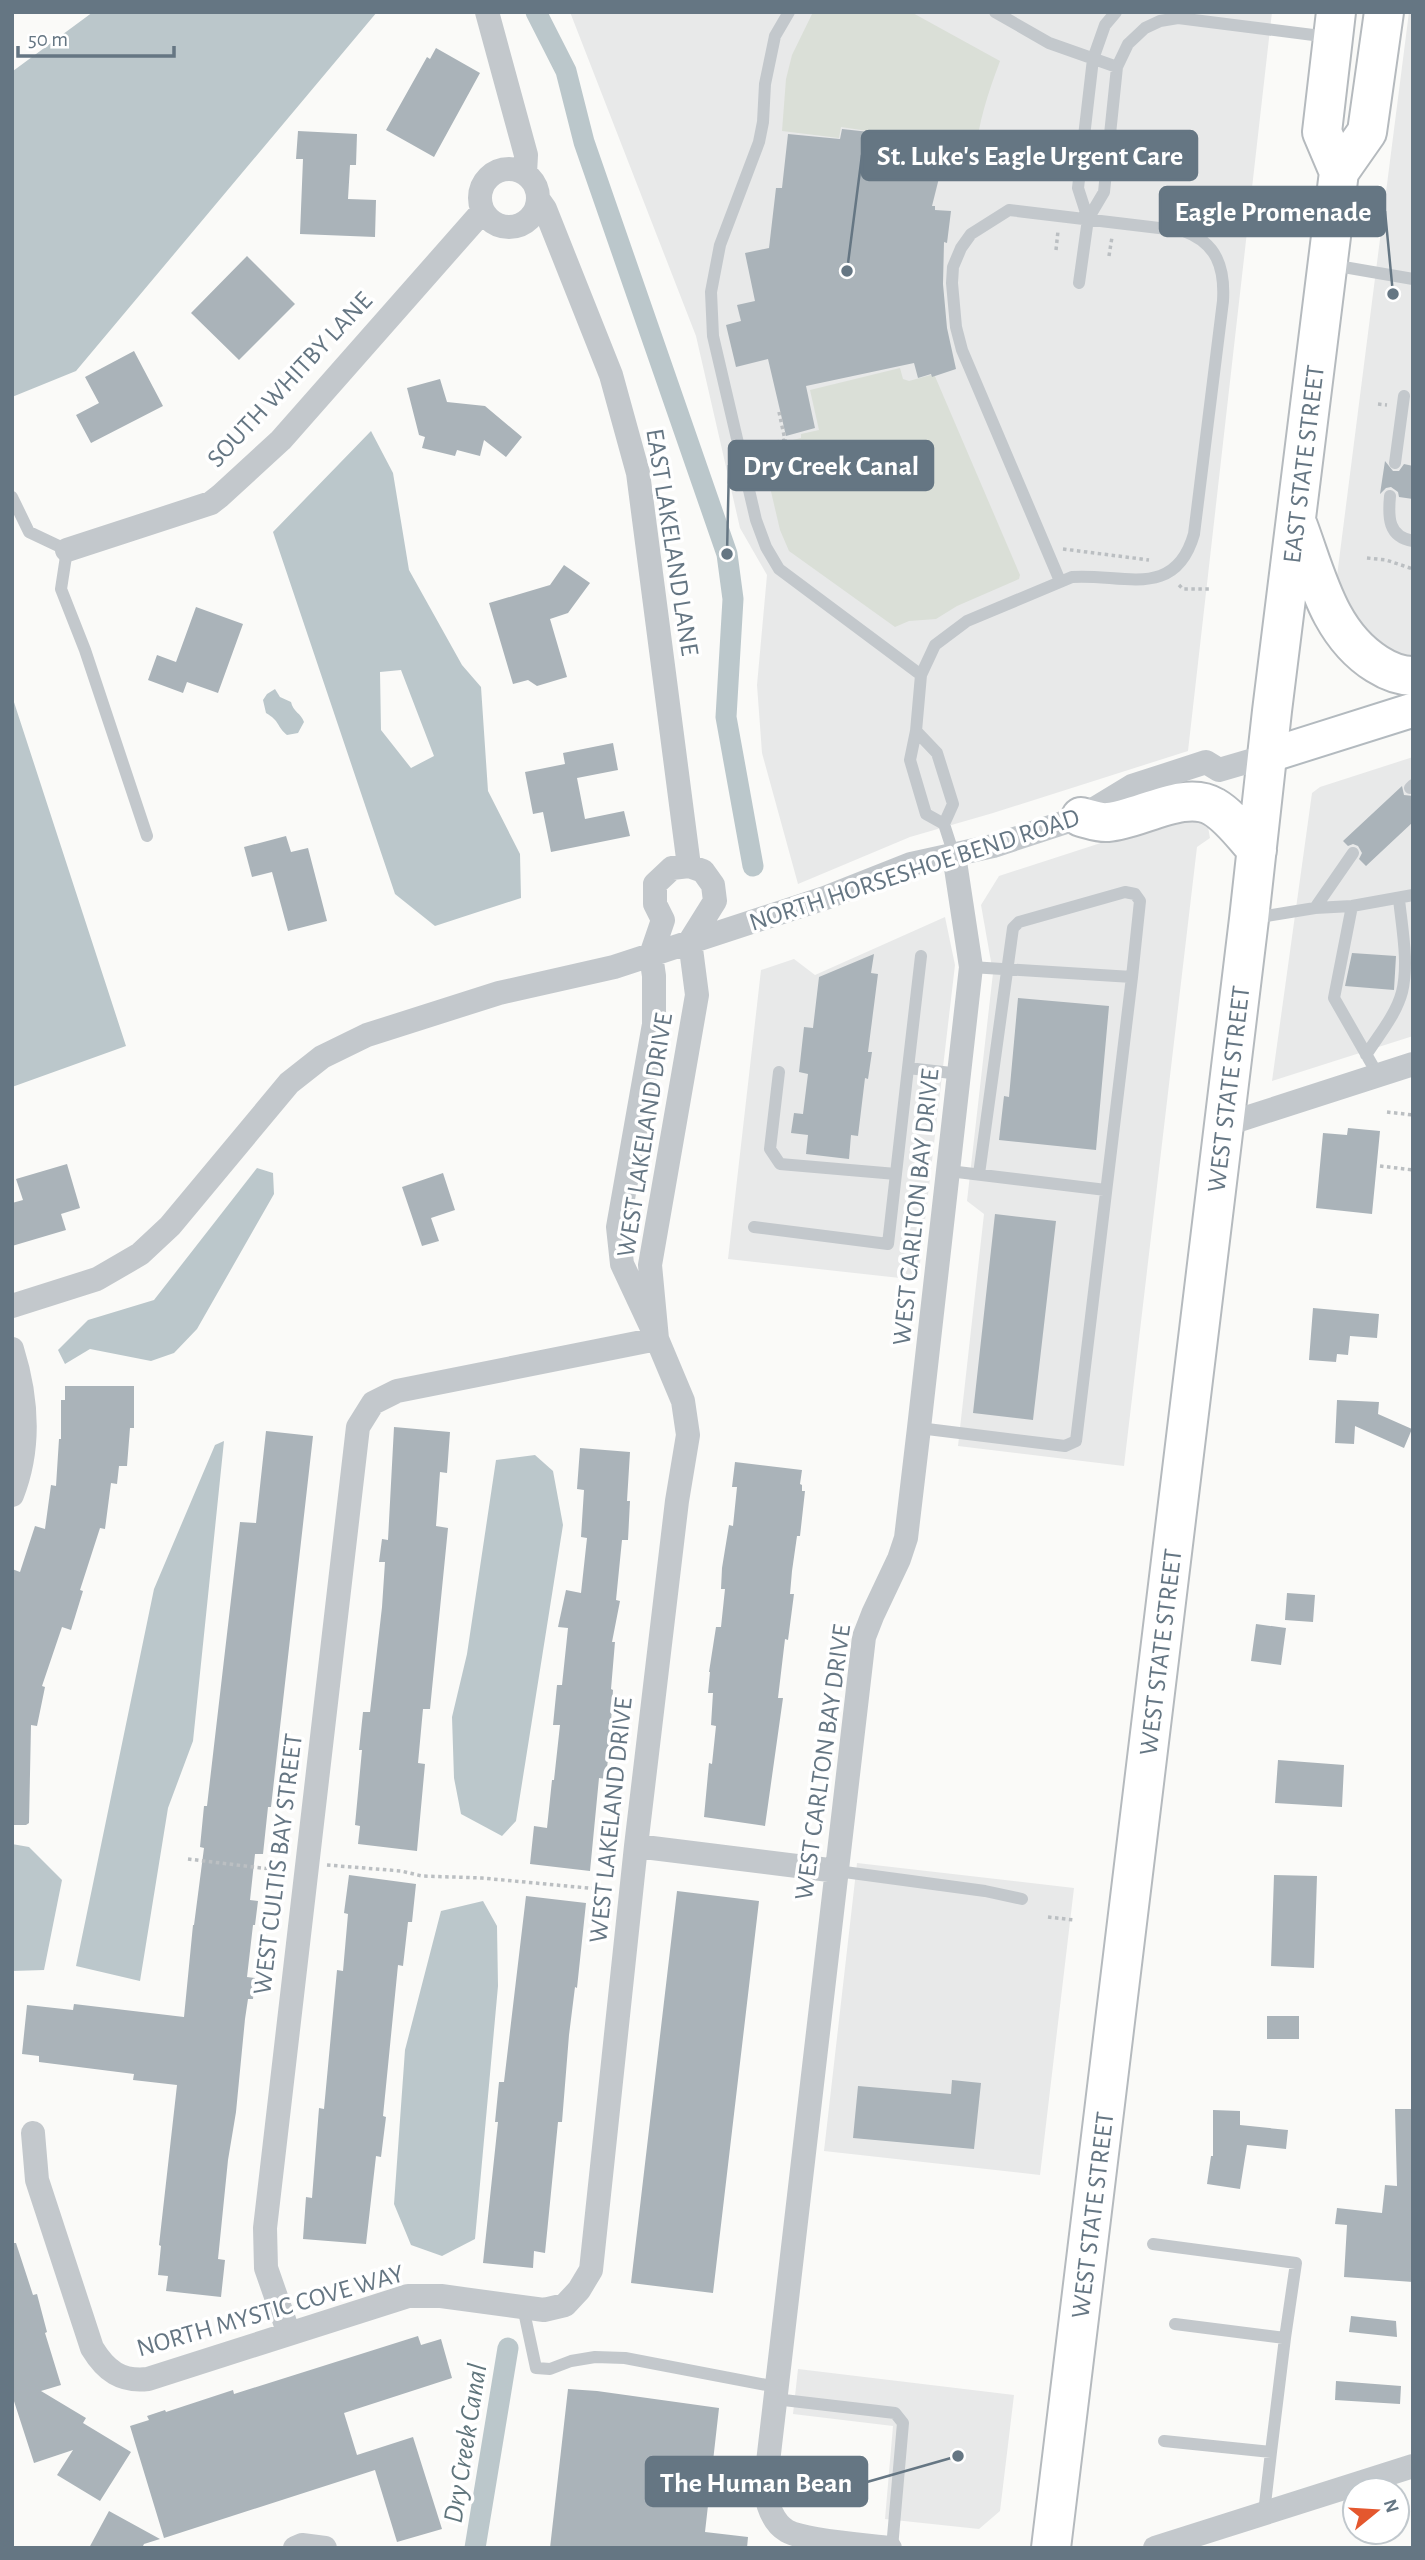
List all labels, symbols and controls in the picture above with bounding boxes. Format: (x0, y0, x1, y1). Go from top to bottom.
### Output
scale bar (18, 14, 173, 58)
text: 50 m (28, 29, 68, 50)
callout: St. Luke's Eagle Urgent Care (862, 131, 1197, 180)
text: St. Luke's Eagle Urgent Care (877, 143, 1183, 171)
callout: Eagle Promenade (1160, 187, 1385, 236)
text: Eagle Promenade (1175, 199, 1371, 227)
street label: SOUTH WHITBY LANE (202, 287, 377, 472)
street label: EAST STATE STREET (1279, 363, 1329, 565)
street label: EAST LAKELAND LANE (641, 427, 703, 658)
callout: Dry Creek Canal (729, 441, 933, 490)
text: Dry Creek Canal (743, 453, 919, 481)
street label: NORTH HORSESHOE BEND ROAD (746, 804, 1083, 936)
street label: WEST STATE STREET (1203, 984, 1255, 1194)
street label: WEST LAKELAND DRIVE (613, 1011, 677, 1259)
street label: WEST CARLTON BAY DRIVE (889, 1067, 943, 1347)
street label: WEST STATE STREET (1135, 1547, 1187, 1757)
street label: WEST CARLTON BAY DRIVE (791, 1623, 855, 1902)
street label: WEST LAKELAND DRIVE (585, 1696, 637, 1944)
street label: WEST CULTIS BAY STREET (249, 1732, 307, 1996)
street label: WEST STATE STREET (1067, 2110, 1119, 2320)
street label: NORTH MYSTIC COVE WAY (134, 2260, 407, 2362)
water label: Dry Creek Canal (440, 2361, 492, 2525)
callout: The Human Bean (646, 2457, 867, 2506)
text: The Human Bean (660, 2470, 852, 2498)
north arrow (1341, 2476, 1411, 2546)
text: N (1380, 2497, 1402, 2515)

